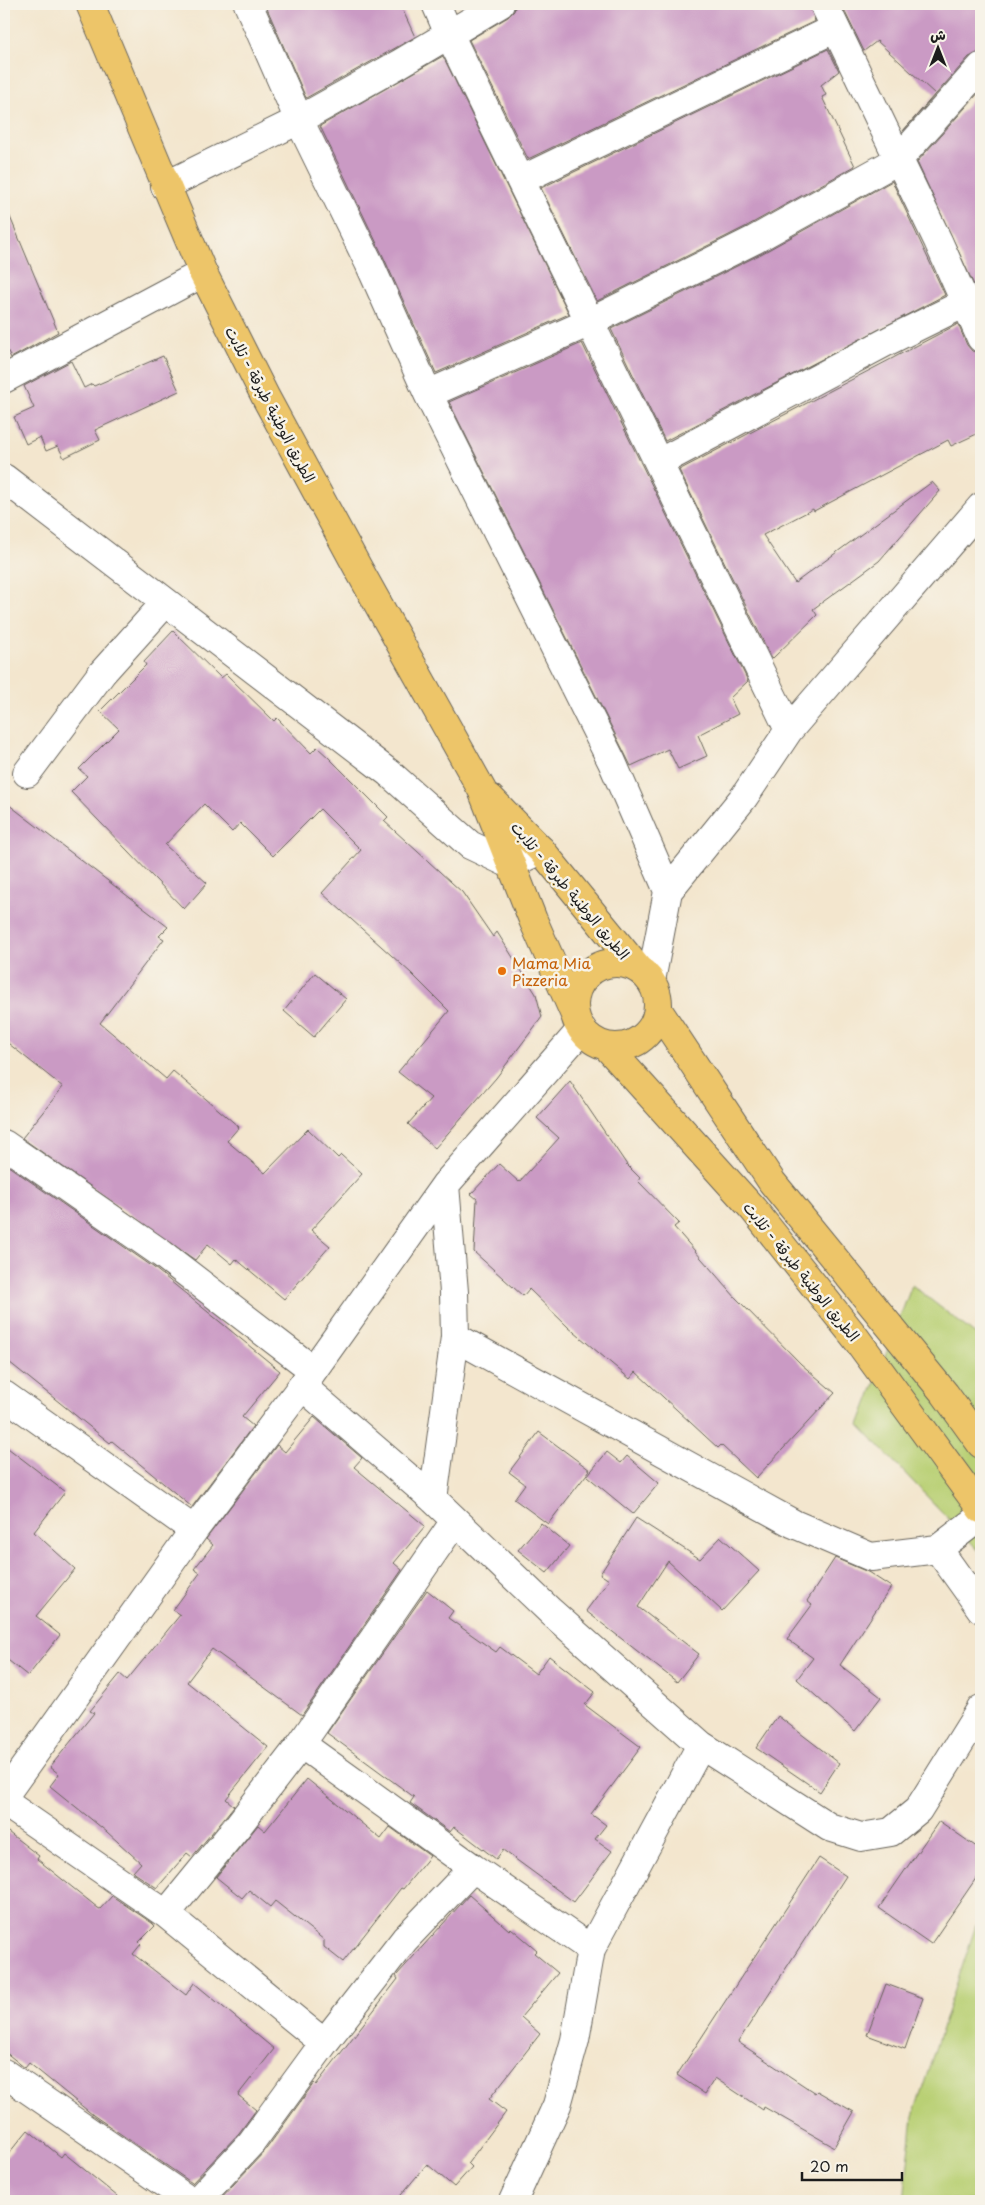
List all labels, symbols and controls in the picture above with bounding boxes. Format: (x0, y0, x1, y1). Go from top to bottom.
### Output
north arrow (912, 22, 962, 72)
text: ش (930, 24, 946, 45)
street label: الطريق الوطنية طبرقة - تلابت (220, 322, 322, 486)
street label: الطريق الوطنية طبرقة - تلابت (506, 816, 636, 964)
place label: Mama Mia Pizzeria (512, 951, 591, 991)
marker: Mama Mia Pizzeria (496, 965, 508, 977)
street label: الطريق الوطنية طبرقة - تلابت (738, 1196, 866, 1346)
scale bar (802, 2150, 902, 2182)
text: 20 m (810, 2154, 849, 2177)

